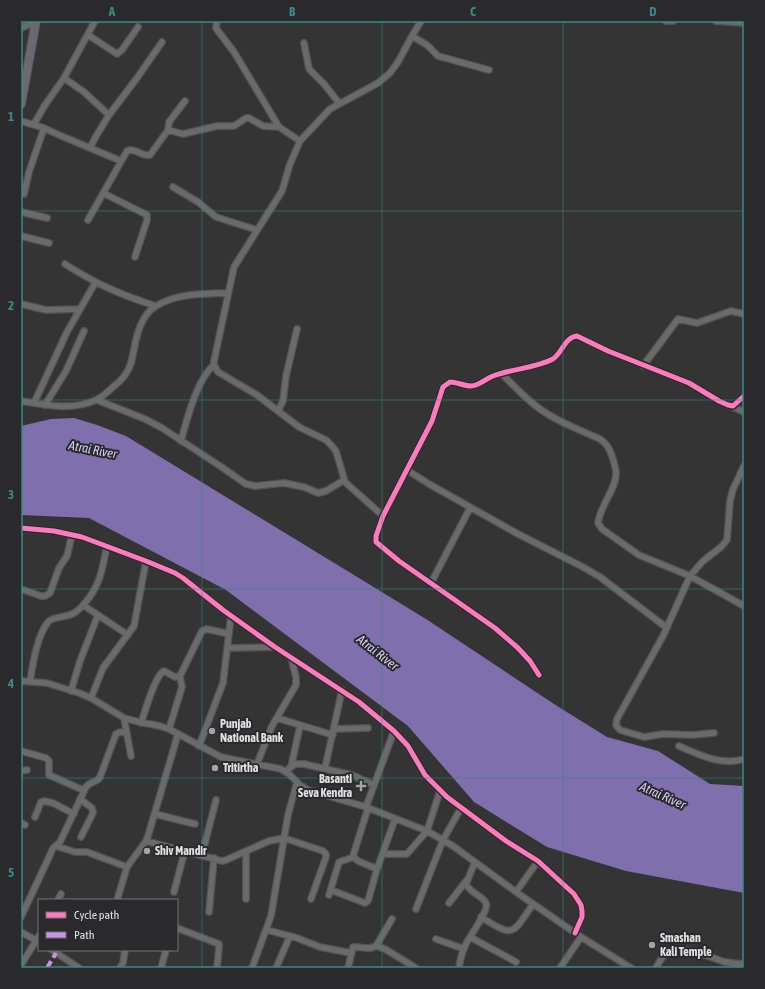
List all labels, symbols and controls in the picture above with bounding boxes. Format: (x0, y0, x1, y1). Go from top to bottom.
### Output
text: A (108, 4, 116, 19)
text: B (289, 4, 296, 19)
text: C (470, 4, 476, 19)
text: D (649, 4, 657, 19)
text: 1 (8, 109, 14, 124)
text: 2 (8, 298, 14, 313)
water label: Atrai River (67, 437, 119, 462)
text: 3 (8, 487, 14, 502)
water label: Atrai River (353, 631, 402, 674)
text: 4 (7, 676, 14, 691)
place label: Punjab National Bank (220, 717, 284, 745)
marker: Punjab National Bank (207, 726, 217, 736)
place label: Tritirtha (223, 761, 259, 775)
marker: Tritirtha (210, 763, 220, 773)
place label: Basanti Seva Kendra (298, 772, 352, 800)
water label: Atrai River (637, 778, 689, 813)
marker: Basanti Seva Kendra (355, 780, 367, 792)
place label: Shiv Mandir (155, 844, 207, 858)
marker: Shiv Mandir (142, 846, 152, 856)
text: 5 (8, 865, 14, 880)
legend (38, 899, 178, 951)
text: Cycle path (74, 908, 119, 922)
text: Path (74, 928, 95, 942)
place label: Smashan Kali Temple (660, 931, 712, 959)
marker: Smashan Kali Temple (647, 940, 657, 950)

